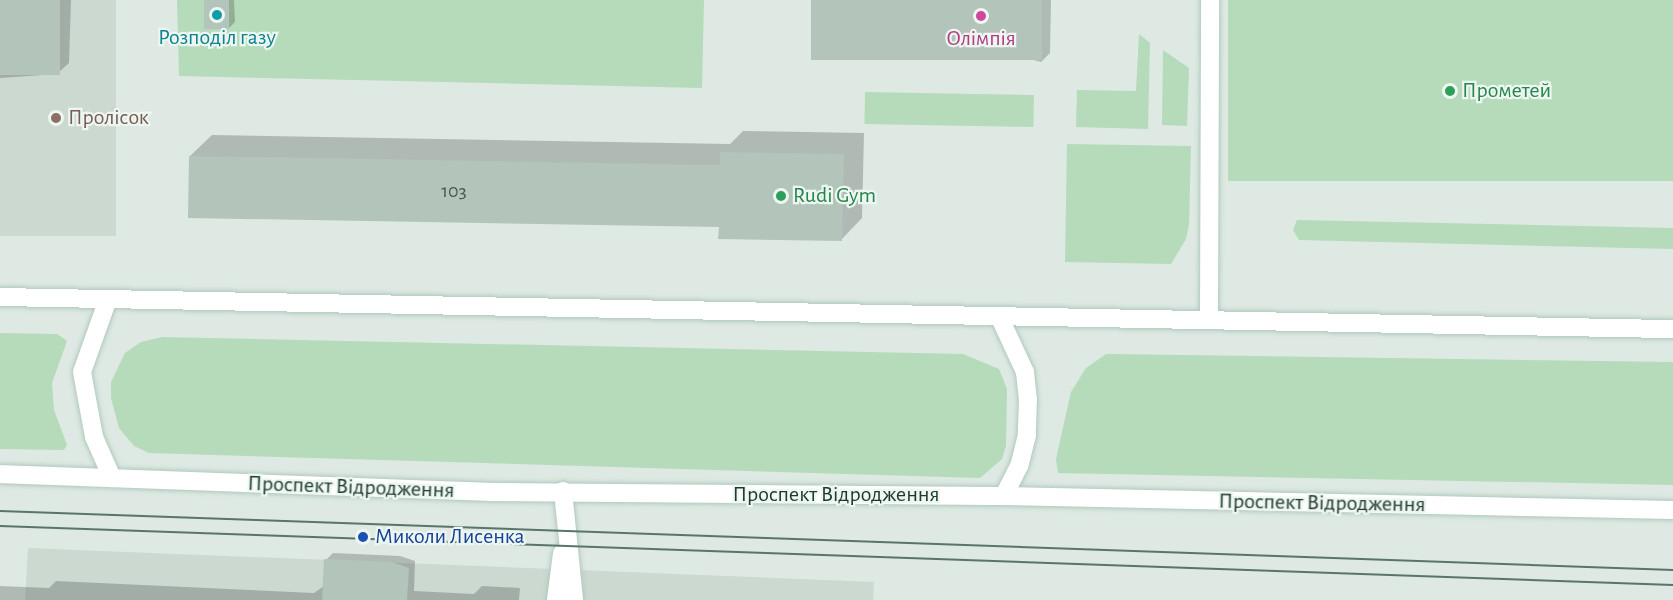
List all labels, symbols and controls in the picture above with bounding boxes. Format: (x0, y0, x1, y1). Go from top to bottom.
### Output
marker: Розподіл газу (210, 8, 224, 22)
marker: Олімпія (974, 9, 988, 23)
place label: Розподіл газу (158, 25, 276, 51)
place label: Олімпія (946, 26, 1016, 52)
place label: Прометей (1462, 78, 1551, 104)
marker: Прометей (1443, 84, 1457, 98)
place label: Пролісок (68, 105, 149, 131)
marker: Пролісок (49, 111, 63, 125)
house number: 103 (441, 179, 467, 203)
place label: Rudi Gym (793, 183, 876, 209)
marker: Rudi Gym (774, 189, 788, 203)
street label: Проспект Відродження (247, 470, 455, 504)
street label: Проспект Відродження (733, 482, 939, 508)
street label: Проспект Відродження (1218, 488, 1426, 518)
place label: Миколи Лисенка (375, 524, 525, 550)
marker: Миколи Лисенка (356, 530, 370, 544)

